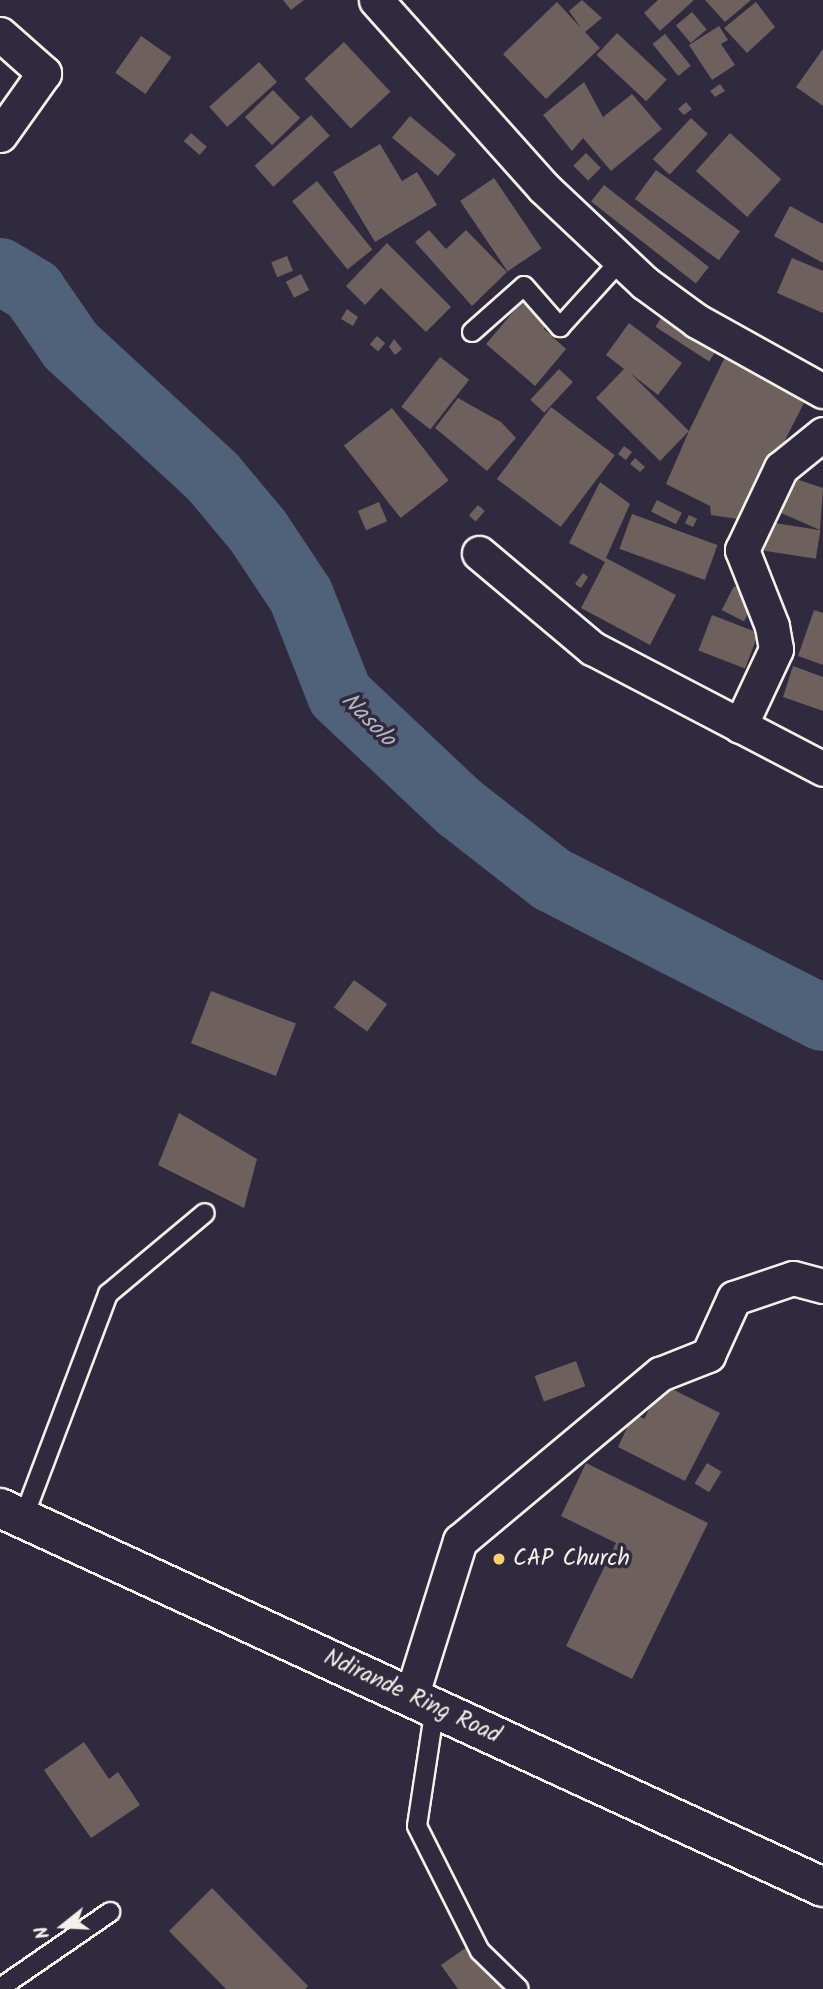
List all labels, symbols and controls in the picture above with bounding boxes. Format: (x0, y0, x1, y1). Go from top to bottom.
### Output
water label: Nasolo (335, 687, 401, 753)
place label: CAP Church (513, 1545, 630, 1573)
marker: CAP Church (491, 1551, 507, 1567)
street label: Ndirande Ring Road (319, 1644, 505, 1750)
north arrow (28, 1891, 98, 1961)
text: N (27, 1922, 59, 1943)

